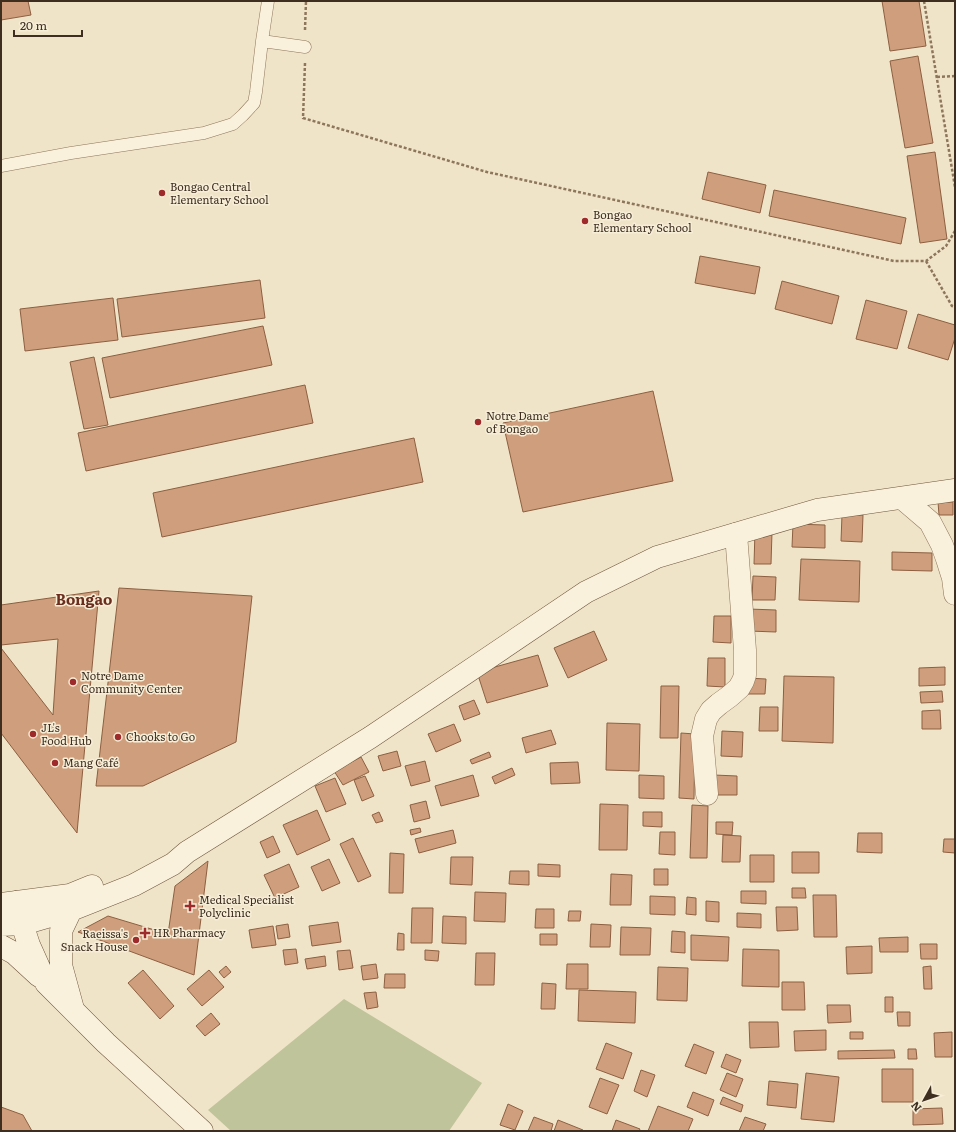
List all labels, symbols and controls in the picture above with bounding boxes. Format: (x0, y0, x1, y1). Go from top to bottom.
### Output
scale bar (14, 12, 82, 38)
text: 20 m (20, 16, 47, 34)
place label: Bongao Central Elementary School (170, 178, 269, 207)
marker: Bongao Central Elementary School (157, 188, 167, 198)
place label: Bongao Elementary School (593, 206, 692, 235)
marker: Bongao Elementary School (580, 216, 590, 226)
place label: Notre Dame of Bongao (486, 407, 549, 436)
marker: Notre Dame of Bongao (473, 417, 483, 427)
district label: Bongao (56, 587, 112, 610)
place label: Notre Dame Community Center (81, 667, 183, 696)
marker: Notre Dame Community Center (68, 677, 78, 687)
place label: JL's Food Hub (41, 719, 92, 748)
place label: Chooks to Go (126, 728, 195, 744)
marker: JL's Food Hub (28, 729, 38, 739)
marker: Chooks to Go (113, 732, 123, 742)
place label: Mang Café (63, 754, 119, 770)
marker: Mang Café (50, 758, 60, 768)
place label: Medical Specialist Polyclinic (199, 891, 295, 920)
marker: Medical Specialist Polyclinic (184, 900, 196, 912)
place label: HR Pharmacy (153, 924, 226, 940)
place label: Raeissa's Snack House (61, 925, 128, 954)
marker: HR Pharmacy (140, 928, 150, 938)
marker: Raeissa's Snack House (131, 935, 141, 945)
north arrow (904, 1080, 944, 1120)
text: N (906, 1098, 925, 1116)

